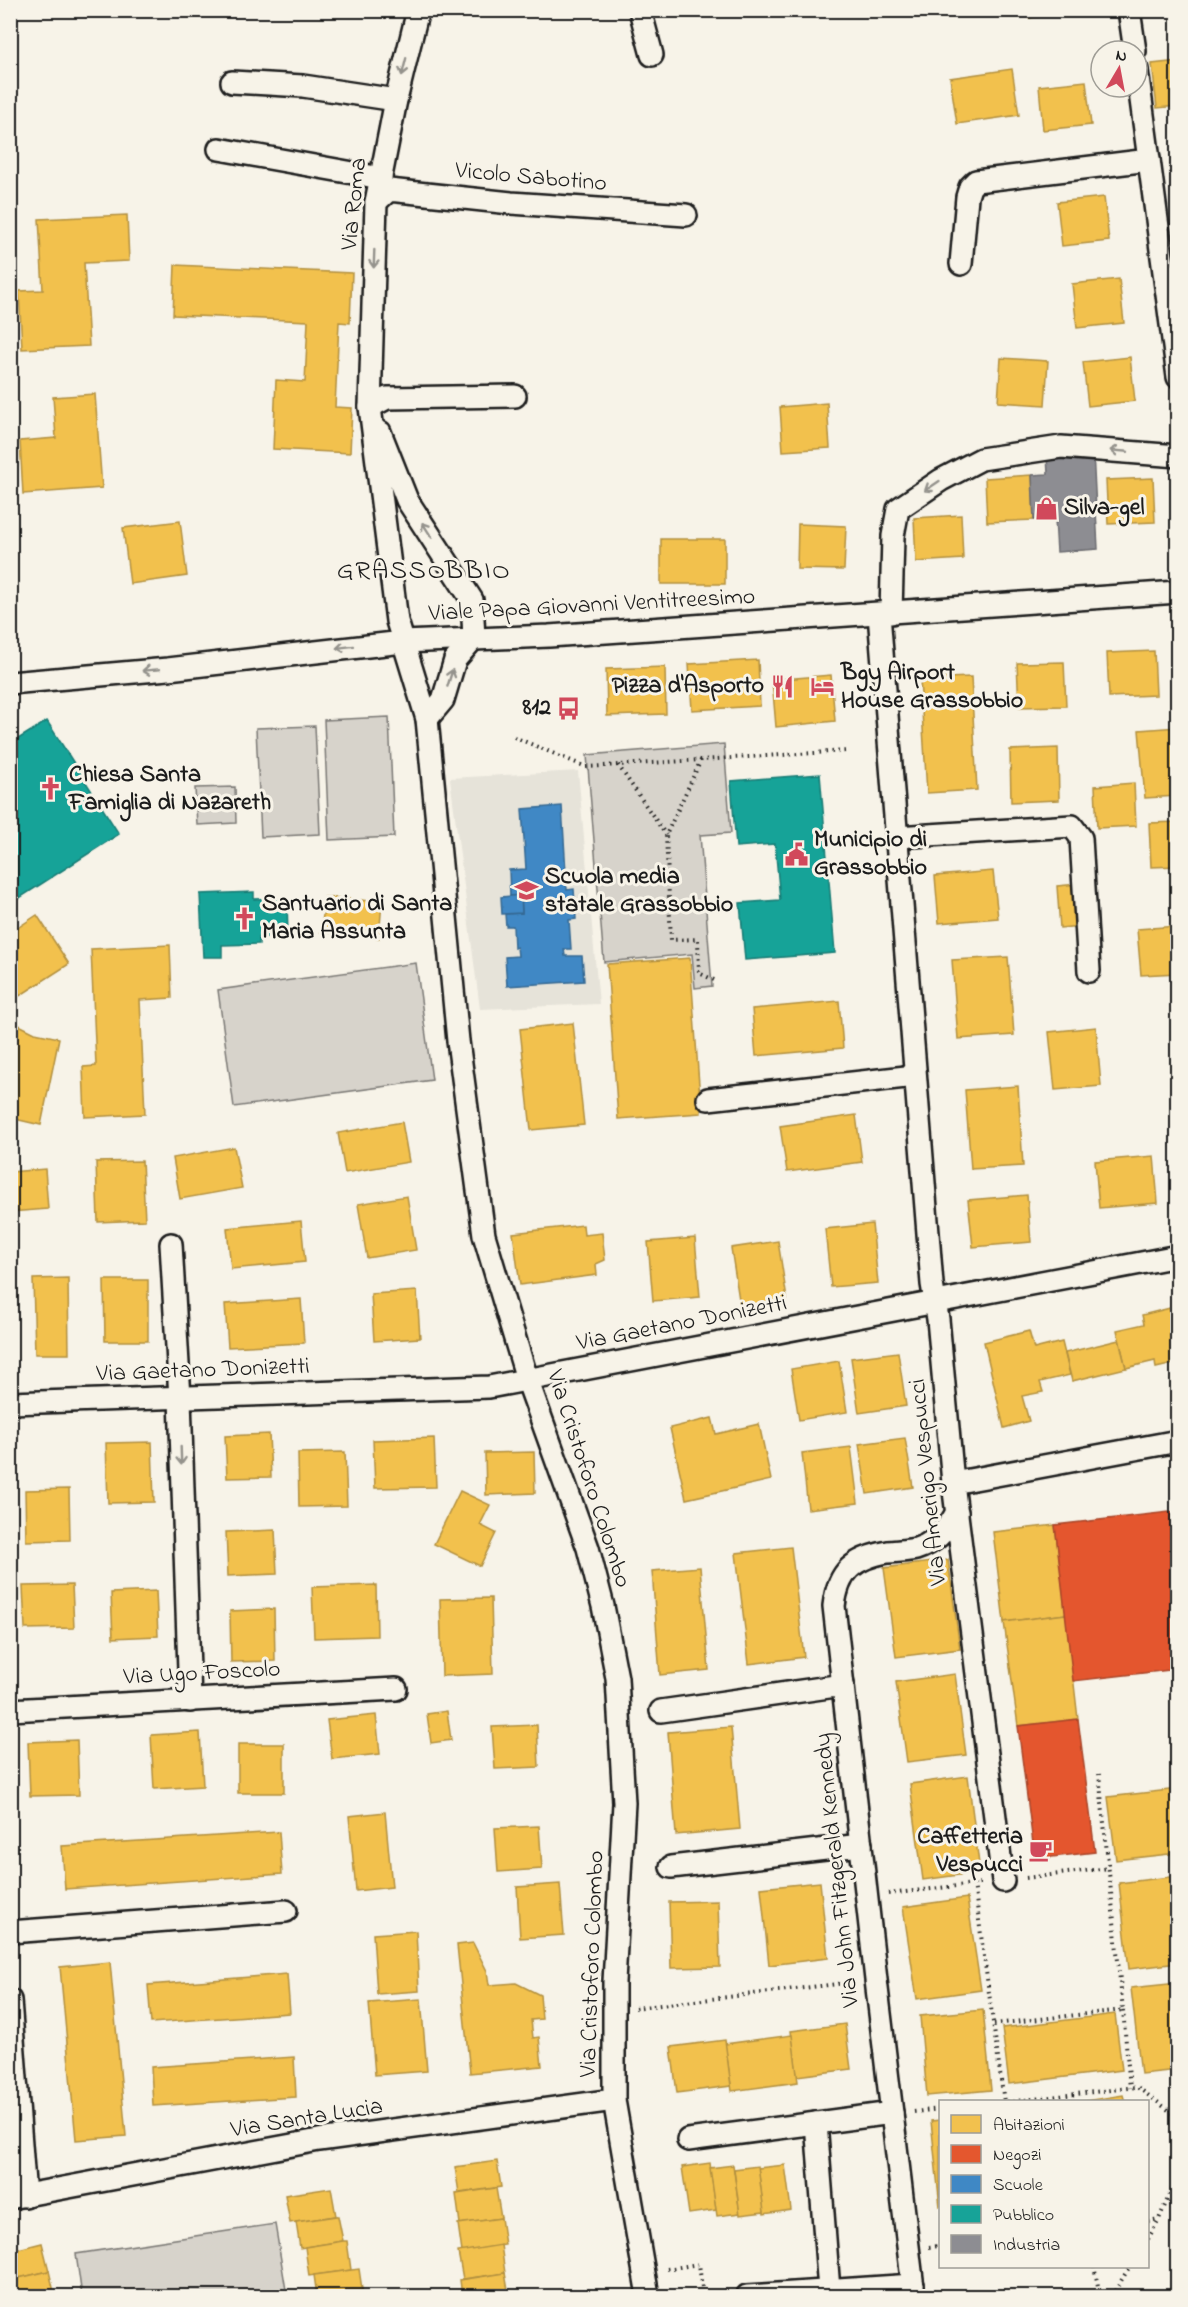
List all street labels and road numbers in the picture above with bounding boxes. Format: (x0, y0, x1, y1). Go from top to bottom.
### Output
street label: Vicolo Sabotino (453, 154, 608, 202)
street label: Via Roma (333, 156, 377, 253)
street label: Viale Papa Giovanni Ventitreesimo (427, 580, 756, 632)
street label: Via Gaetano Donizetti (573, 1286, 790, 1362)
street label: Via Gaetano Donizetti (95, 1350, 310, 1392)
street label: Via Cristoforo Colombo (536, 1365, 640, 1592)
street label: Via Amerigo Vespucci (901, 1377, 957, 1588)
street label: Via Ugo Foscolo (122, 1652, 281, 1696)
street label: Via John Fitzgerald Kennedy (806, 1731, 871, 2010)
street label: Via Cristoforo Colombo (572, 1850, 614, 2079)
street label: Via Santa Lucia (227, 2090, 386, 2148)

